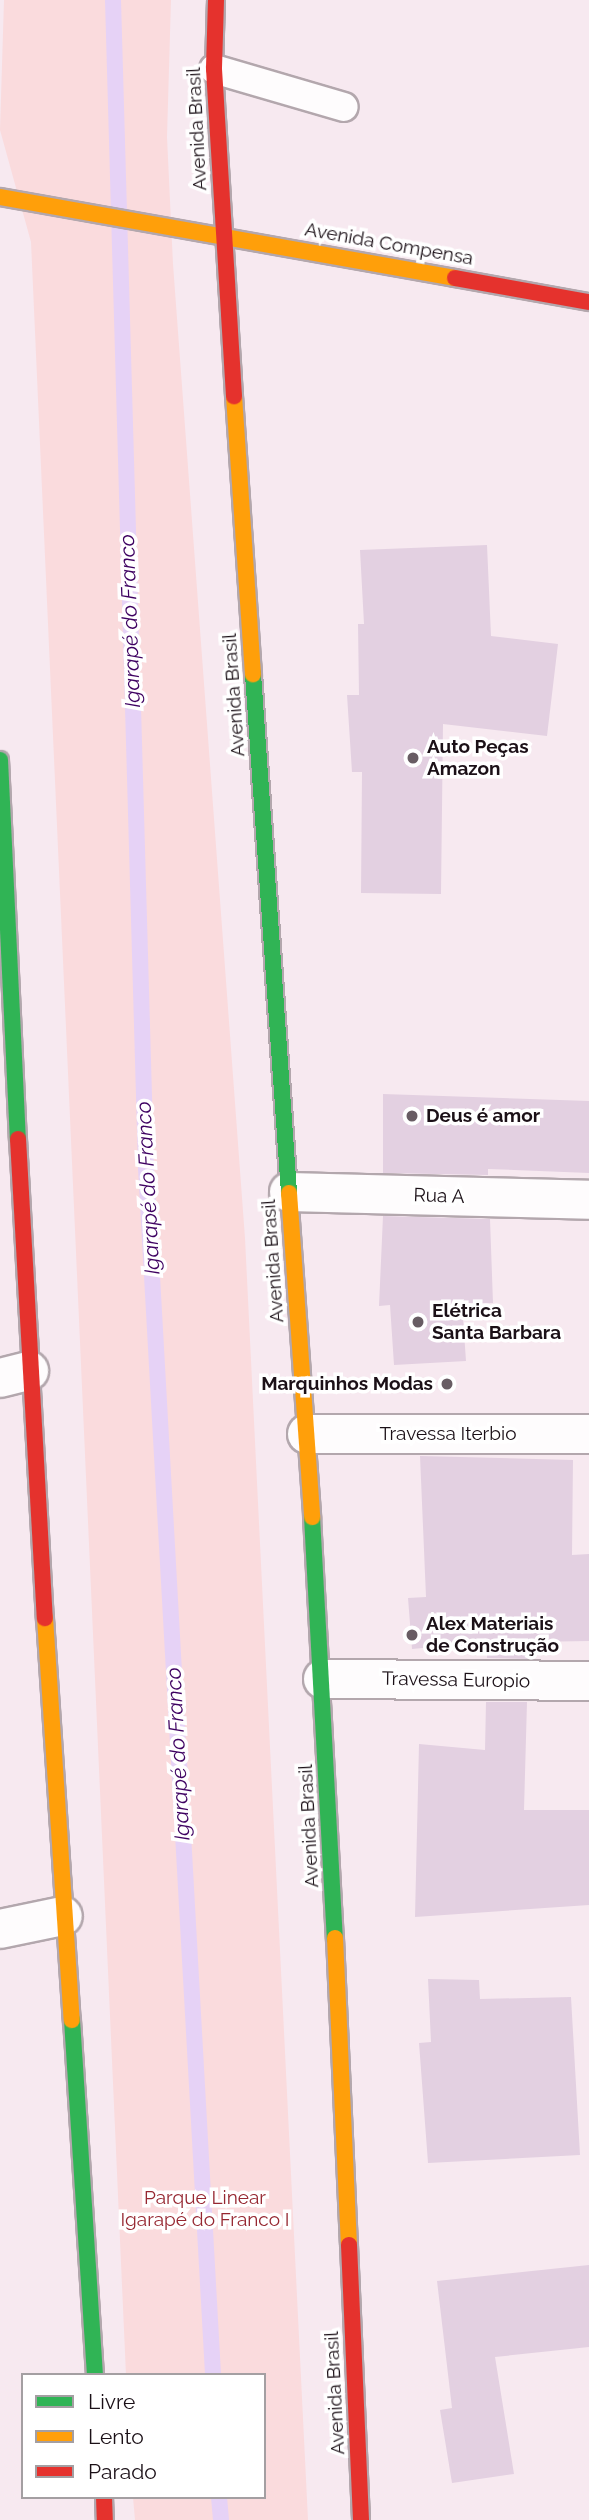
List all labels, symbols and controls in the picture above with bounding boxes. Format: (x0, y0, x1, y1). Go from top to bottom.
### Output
street label: Avenida Brasil (182, 67, 212, 191)
street label: Avenida Compensa (303, 218, 475, 270)
water label: Igarapé do Franco (114, 534, 146, 708)
street label: Avenida Brasil (218, 633, 250, 757)
place label: Auto Peças Amazon (427, 736, 529, 780)
marker: Auto Peças Amazon (405, 750, 421, 766)
water label: Igarapé do Franco (131, 1101, 165, 1275)
place label: Deus é amor (426, 1105, 540, 1127)
marker: Deus é amor (404, 1108, 420, 1124)
street label: Rua A (413, 1184, 465, 1208)
street label: Avenida Brasil (257, 1199, 289, 1323)
place label: Elétrica Santa Barbara (432, 1300, 561, 1344)
marker: Elétrica Santa Barbara (410, 1314, 426, 1330)
place label: Marquinhos Modas (261, 1373, 433, 1395)
marker: Marquinhos Modas (439, 1376, 455, 1392)
street label: Travessa Iterbio (380, 1423, 516, 1445)
place label: Alex Materiais de Construção (426, 1613, 559, 1657)
marker: Alex Materiais de Construção (404, 1627, 420, 1643)
water label: Igarapé do Franco (161, 1667, 195, 1841)
street label: Travessa Europio (382, 1667, 530, 1693)
street label: Avenida Brasil (294, 1764, 324, 1888)
park label: Parque Linear Igarapé do Franco I (120, 2187, 290, 2231)
street label: Avenida Brasil (320, 2331, 350, 2455)
legend (21, 2373, 266, 2499)
text: Livre (88, 2389, 135, 2414)
text: Lento (88, 2424, 144, 2449)
text: Parado (88, 2459, 157, 2484)

